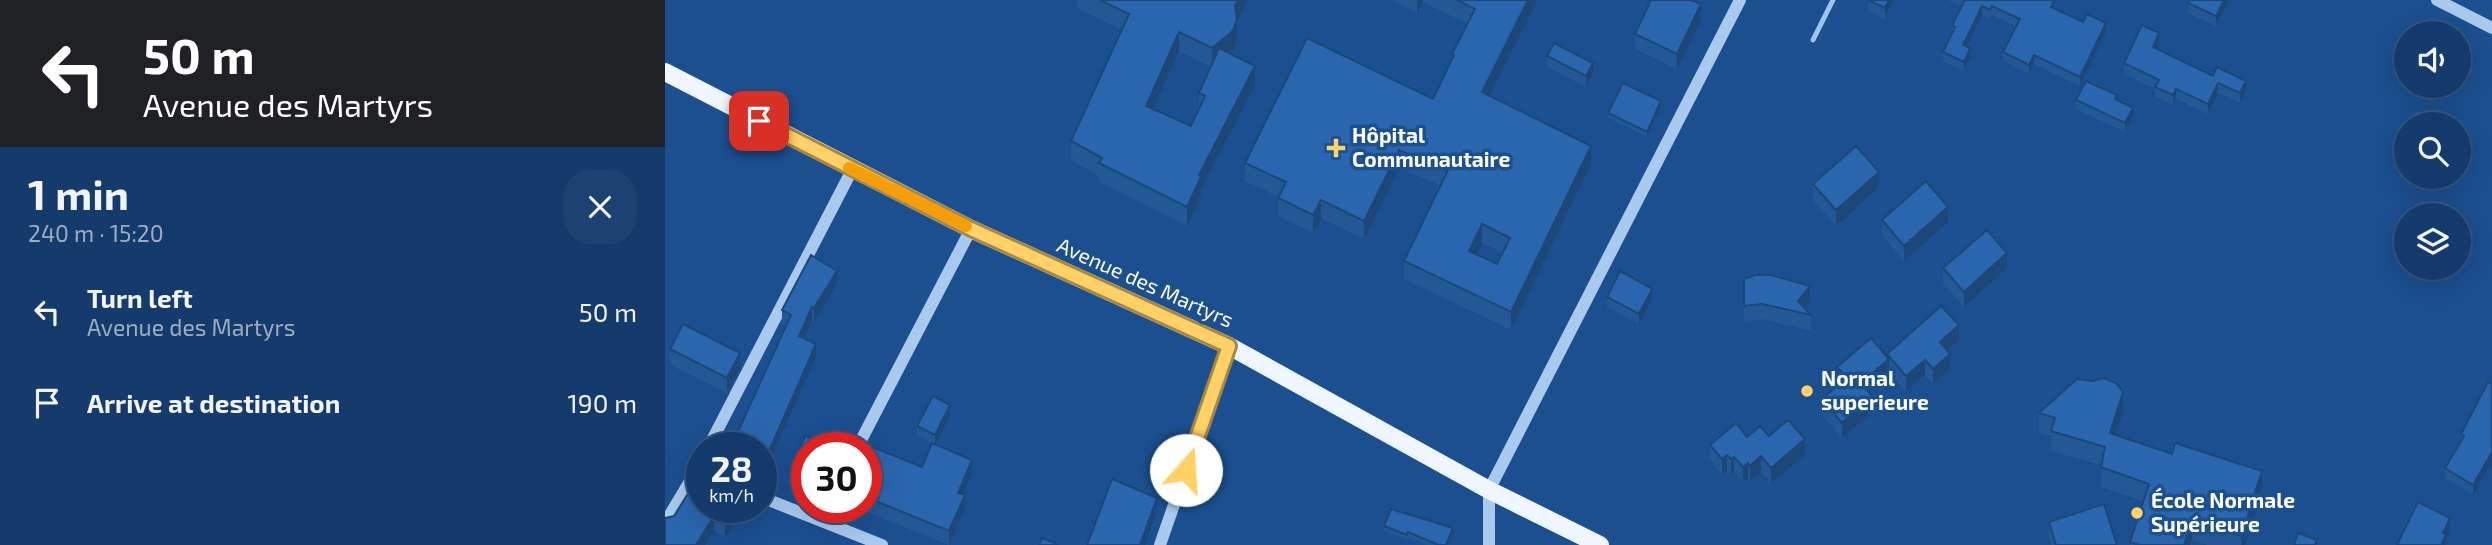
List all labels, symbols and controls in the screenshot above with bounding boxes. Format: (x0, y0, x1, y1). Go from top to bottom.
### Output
map controls (2394, 21, 2471, 280)
button: sound (2394, 21, 2471, 98)
text: 50 m (143, 25, 255, 84)
icon: left (28, 28, 119, 119)
text: Avenue des Martyrs (143, 85, 433, 123)
pin (729, 91, 789, 151)
icon: arrive (740, 102, 778, 140)
button: search (2394, 112, 2471, 189)
place label: Hôpital Communautaire (1352, 122, 1510, 171)
marker: Hôpital Communautaire (1326, 138, 1346, 158)
text: 1 min (28, 168, 129, 218)
button: close (563, 170, 637, 244)
button: layers (2394, 203, 2471, 280)
text: 240 m · 15:20 (28, 219, 164, 247)
street label: Avenue des Martyrs (1054, 232, 1238, 332)
text: Turn left (87, 282, 193, 313)
icon: left (28, 293, 66, 331)
text: 50 m (579, 296, 637, 327)
text: Avenue des Martyrs (87, 313, 295, 341)
place label: Normal superieure (1821, 365, 1929, 414)
marker: Normal superieure (1799, 383, 1815, 399)
icon: arrive (28, 384, 66, 422)
text: Arrive at destination (87, 387, 340, 418)
text: 190 m (568, 387, 637, 418)
speed limit sign: 30 (791, 432, 882, 523)
position arrow (1149, 433, 1223, 507)
text: 28 (710, 447, 753, 489)
text: km/h (709, 484, 754, 506)
place label: École Normale Supérieure (2151, 487, 2295, 536)
marker: École Normale Supérieure (2129, 505, 2145, 521)

